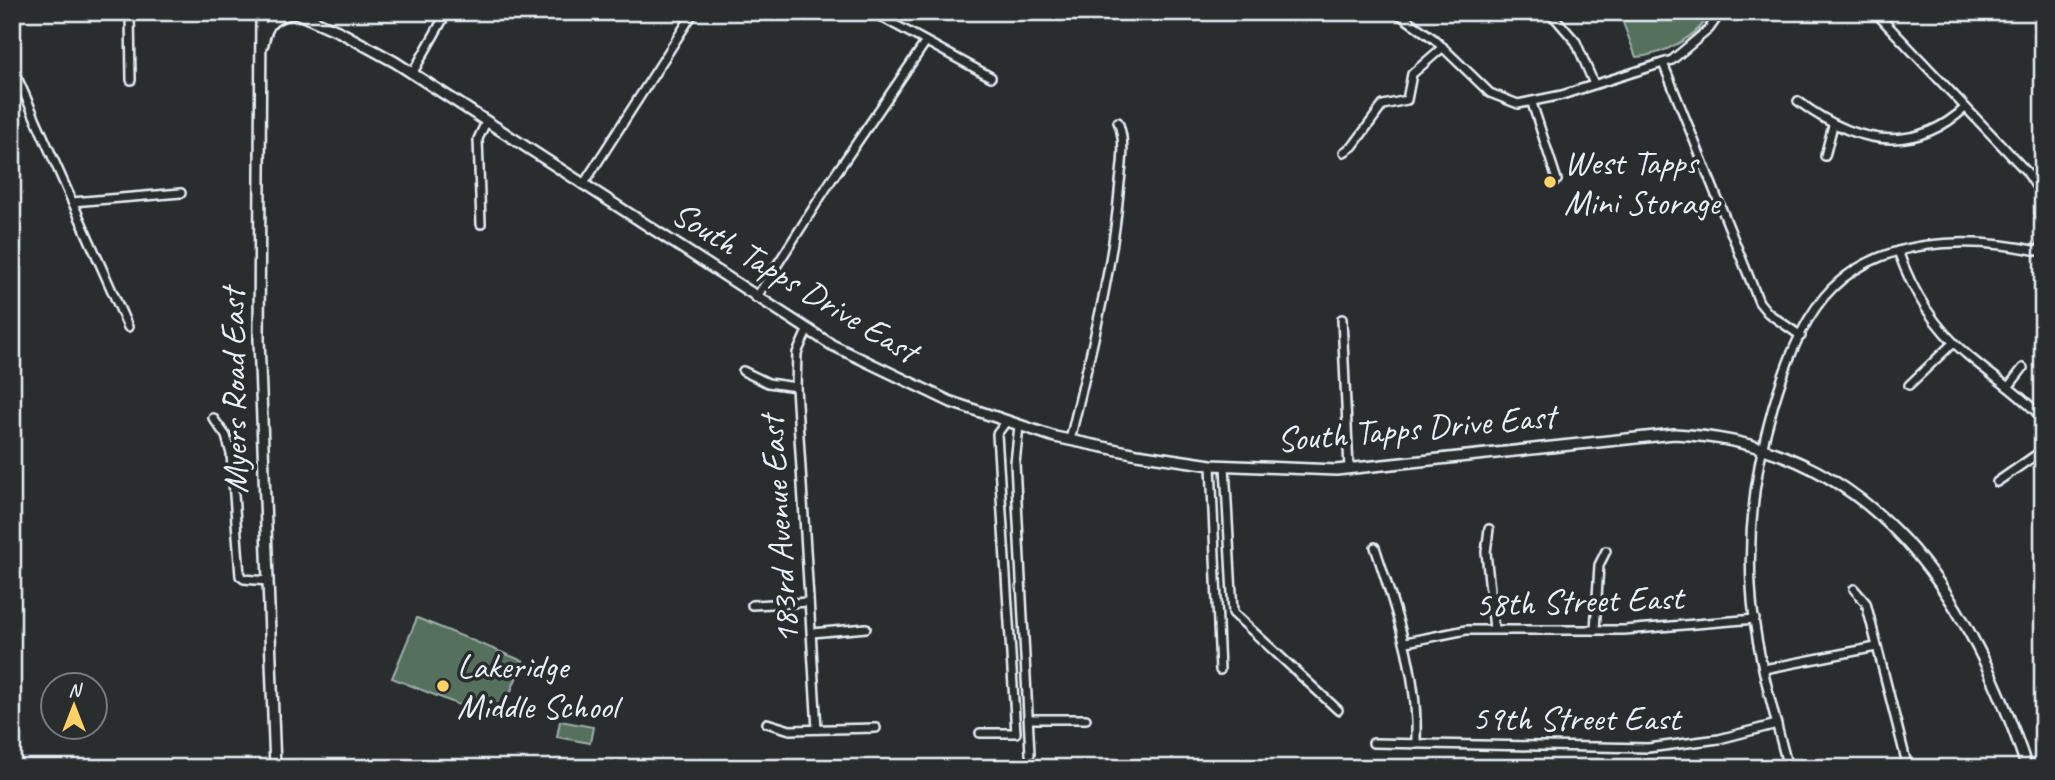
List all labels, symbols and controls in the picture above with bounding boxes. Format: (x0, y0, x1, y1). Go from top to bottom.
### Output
place label: West Tapps Mini Storage (1564, 140, 1722, 225)
marker: West Tapps Mini Storage (1542, 174, 1558, 190)
street label: South Tapps Drive East (664, 191, 930, 375)
street label: Myers Road East (210, 284, 258, 494)
street label: South Tapps Drive East (1275, 393, 1561, 463)
street label: 183rd Avenue East (748, 410, 809, 646)
street label: 58th Street East (1474, 575, 1687, 627)
place label: Lakeridge Middle School (457, 644, 624, 729)
north arrow (38, 672, 108, 742)
text: N (68, 678, 83, 702)
marker: Lakeridge Middle School (435, 678, 451, 694)
street label: 59th Street East (1472, 696, 1683, 741)

